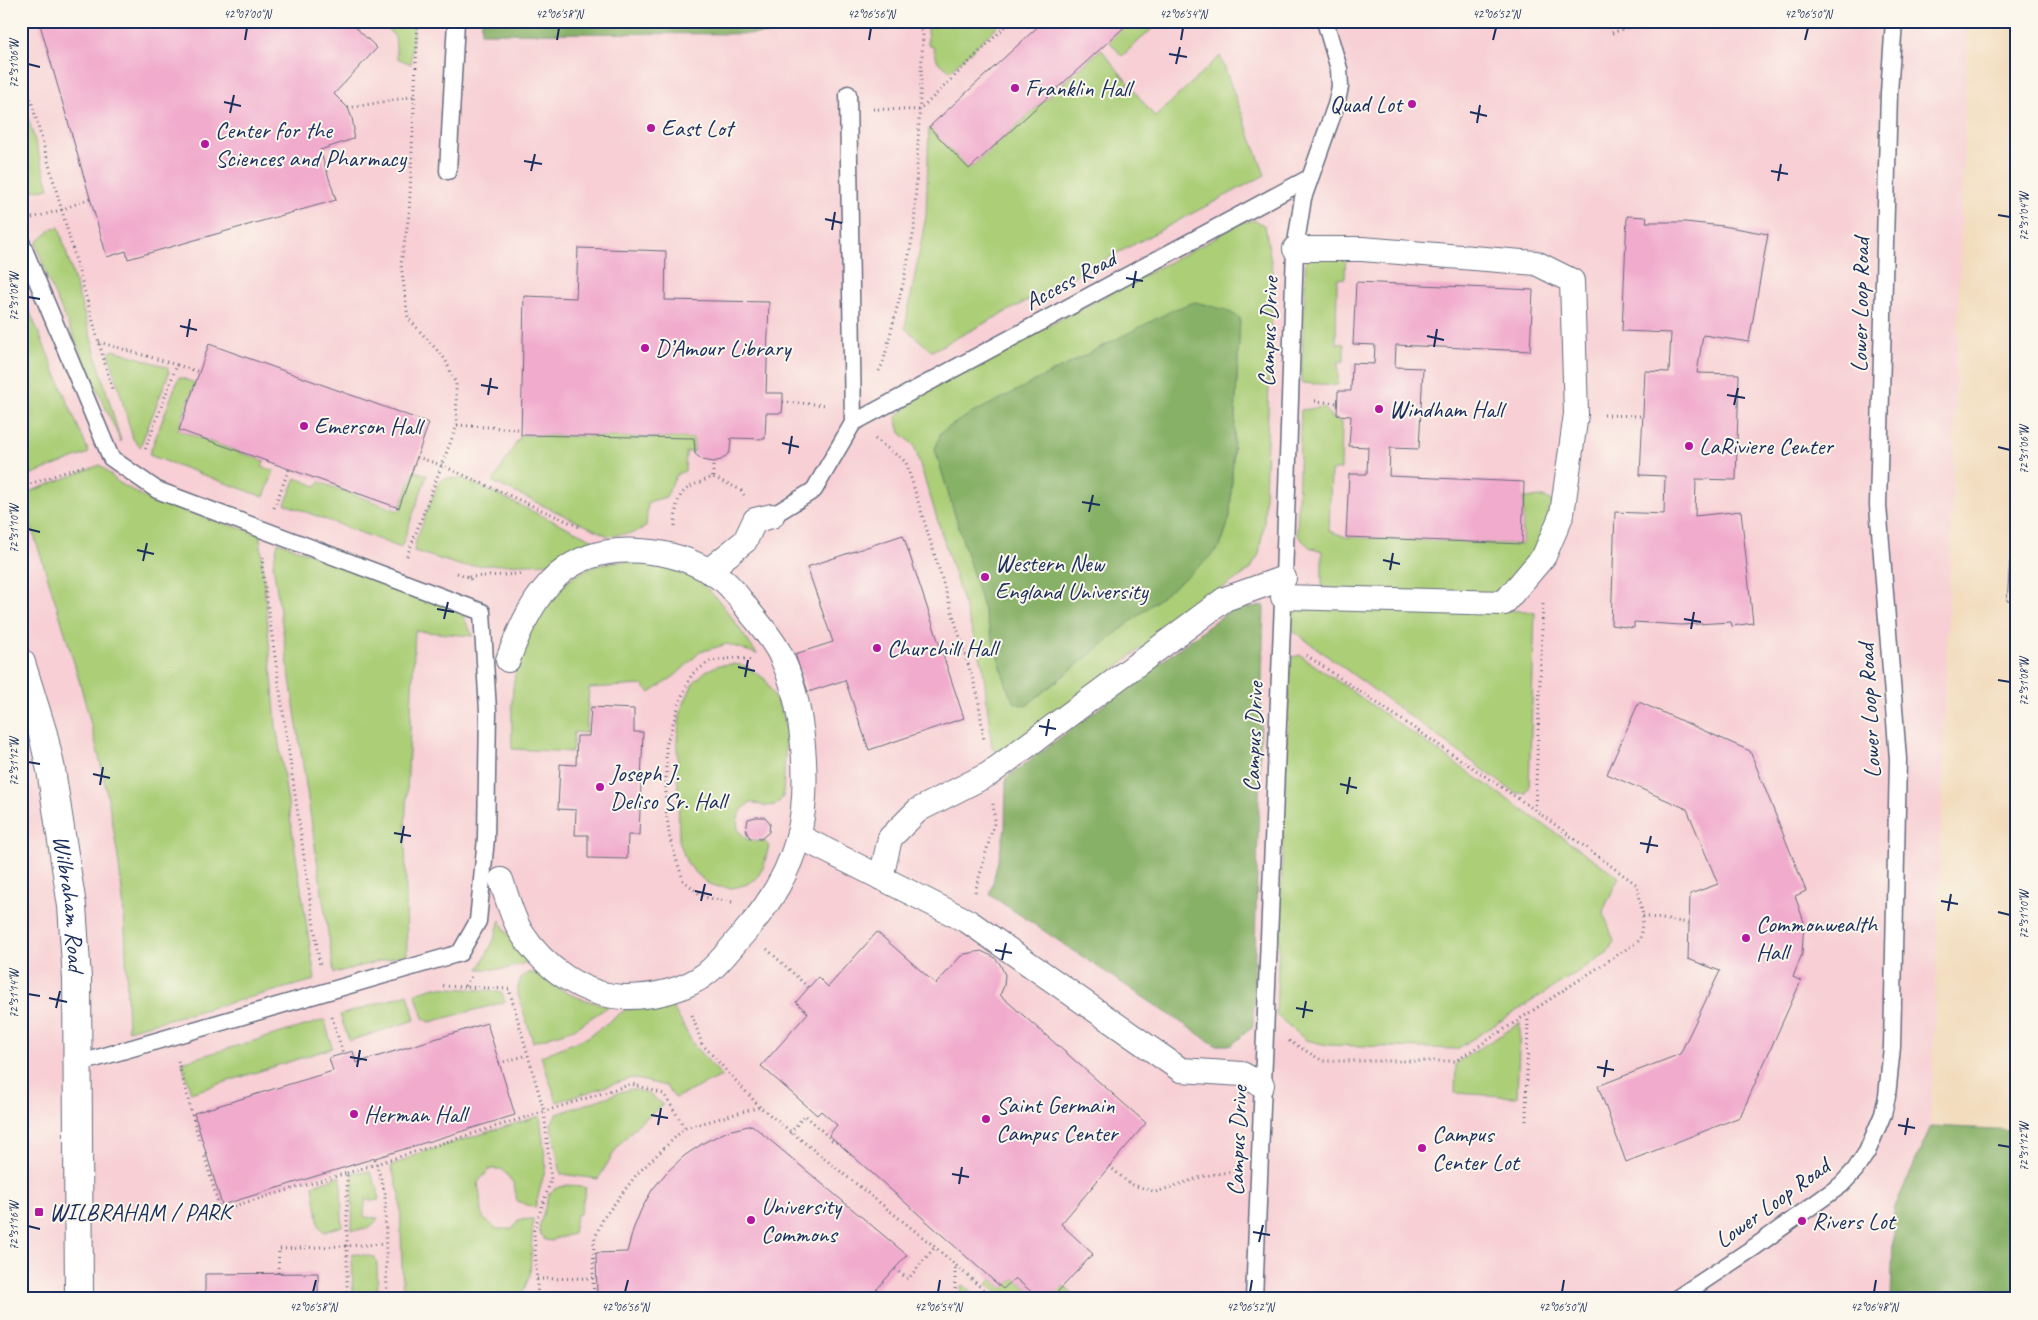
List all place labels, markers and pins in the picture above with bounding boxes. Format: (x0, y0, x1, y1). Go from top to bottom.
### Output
place label: Franklin Hall (1025, 73, 1135, 103)
marker: Franklin Hall (1009, 82, 1021, 94)
place label: Quad Lot (1330, 89, 1404, 119)
marker: Quad Lot (1406, 98, 1418, 110)
place label: East Lot (661, 113, 736, 143)
place label: Center for the Sciences and Pharmacy (215, 115, 408, 173)
marker: East Lot (645, 122, 657, 134)
marker: Center for the Sciences and Pharmacy (199, 138, 211, 150)
place label: D’Amour Library (655, 333, 792, 363)
marker: D’Amour Library (639, 342, 651, 354)
place label: Windham Hall (1389, 394, 1507, 424)
marker: Windham Hall (1373, 403, 1385, 415)
place label: Emerson Hall (314, 411, 425, 441)
marker: Emerson Hall (298, 420, 310, 432)
place label: LaRiviere Center (1699, 431, 1835, 461)
marker: LaRiviere Center (1683, 440, 1695, 452)
place label: Western New England University (995, 548, 1149, 606)
marker: Western New England University (979, 571, 991, 583)
place label: Churchill Hall (887, 633, 1001, 663)
marker: Churchill Hall (871, 642, 883, 654)
place label: Joseph J. Deliso Sr. Hall (609, 758, 730, 816)
marker: Joseph J. Deliso Sr. Hall (594, 781, 606, 793)
place label: Commonwealth Hall (1756, 909, 1879, 967)
marker: Commonwealth Hall (1740, 932, 1752, 944)
place label: Saint Germain Campus Center (996, 1090, 1120, 1148)
place label: Herman Hall (364, 1099, 470, 1129)
marker: Herman Hall (348, 1108, 360, 1120)
marker: Saint Germain Campus Center (980, 1113, 992, 1125)
place label: Campus Center Lot (1432, 1119, 1521, 1177)
marker: Campus Center Lot (1416, 1142, 1428, 1154)
place label: University Commons (761, 1191, 843, 1249)
place label: WILBRAHAM / PARK (49, 1197, 235, 1227)
marker: WILBRAHAM / PARK (33, 1206, 45, 1218)
place label: Rivers Lot (1812, 1206, 1897, 1236)
marker: University Commons (745, 1214, 757, 1226)
marker: Rivers Lot (1796, 1215, 1808, 1227)

